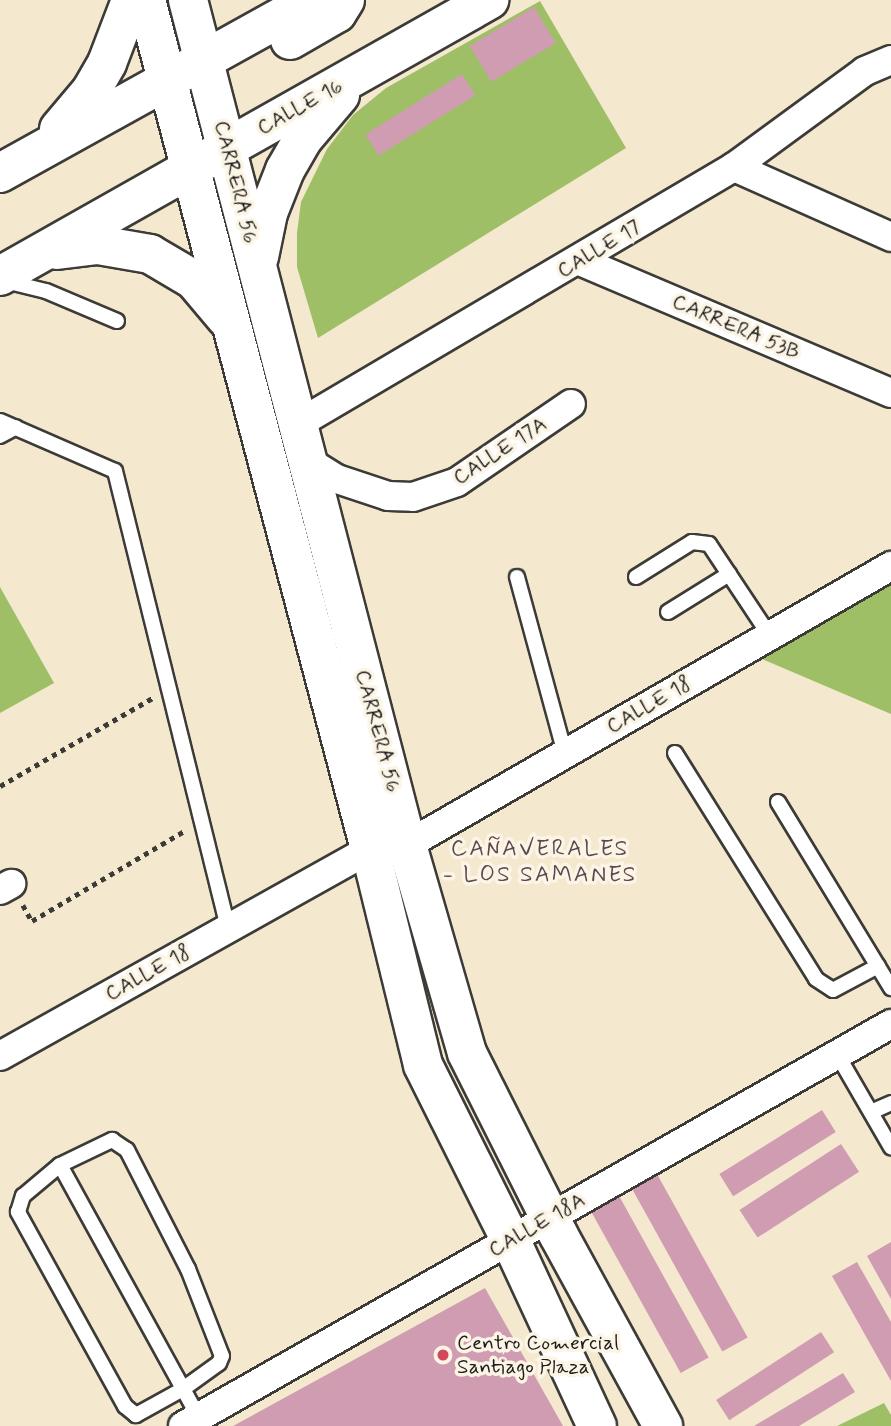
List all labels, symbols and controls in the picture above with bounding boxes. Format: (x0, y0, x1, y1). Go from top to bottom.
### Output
street label: CALLE 16 (253, 73, 347, 141)
street label: CARRERA 56 (209, 118, 263, 246)
street label: CALLE 17 (553, 214, 645, 284)
street label: CARRERA 53B (668, 289, 804, 365)
street label: CALLE 17A (449, 411, 551, 491)
street label: CARRERA 56 (350, 667, 406, 795)
street label: CALLE 18 (602, 671, 696, 739)
district label: CAÑAVERALES - LOS SAMANES (444, 835, 636, 889)
street label: CALLE 18 (101, 939, 195, 1007)
street label: CALLE 18A (484, 1187, 590, 1263)
place label: Centro Comercial Santiago Plaza (457, 1330, 619, 1380)
marker: Centro Comercial Santiago Plaza (435, 1347, 451, 1363)

